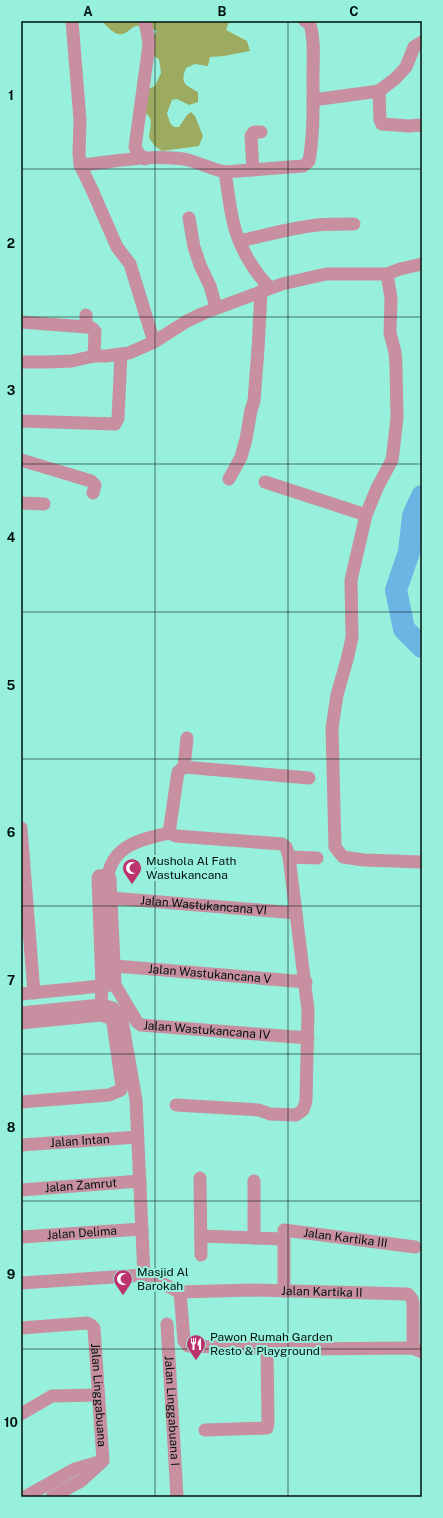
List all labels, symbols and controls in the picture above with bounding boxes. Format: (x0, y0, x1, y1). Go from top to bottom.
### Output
text: A (83, 4, 93, 19)
text: B (218, 4, 227, 19)
text: C (349, 4, 359, 19)
text: 1 (8, 88, 14, 103)
text: 2 (7, 236, 15, 251)
text: 3 (7, 383, 16, 398)
text: 4 (7, 530, 16, 545)
text: 5 (7, 678, 16, 693)
text: 6 (7, 825, 16, 840)
place label: Mushola Al Fath Wastukancana (146, 854, 237, 882)
mosque icon: Mushola Al Fath Wastukancana (121, 857, 143, 885)
street label: Jalan Wastukancana VI (140, 893, 268, 918)
street label: Jalan Wastukancana V (147, 962, 272, 986)
text: 7 (7, 973, 15, 988)
street label: Jalan Wastukancana IV (143, 1018, 271, 1042)
text: 8 (7, 1120, 16, 1135)
street label: Jalan Intan (50, 1132, 110, 1150)
street label: Jalan Zamrut (44, 1176, 118, 1195)
street label: Jalan Delima (46, 1224, 117, 1242)
street label: Jalan Kartika III (303, 1226, 388, 1250)
place label: Masjid Al Barokah (137, 1265, 189, 1293)
text: 9 (7, 1267, 15, 1282)
mosque icon: Masjid Al Barokah (112, 1268, 134, 1296)
street label: Jalan Kartika II (281, 1284, 363, 1300)
place label: Pawon Rumah Garden Resto & Playground (210, 1330, 333, 1358)
restaurant icon: Pawon Rumah Garden Resto & Playground (185, 1333, 207, 1361)
street label: Jalan Linggabuana (88, 1343, 109, 1447)
street label: Jalan Linggabuana I (162, 1355, 182, 1466)
text: 10 (4, 1415, 18, 1430)

